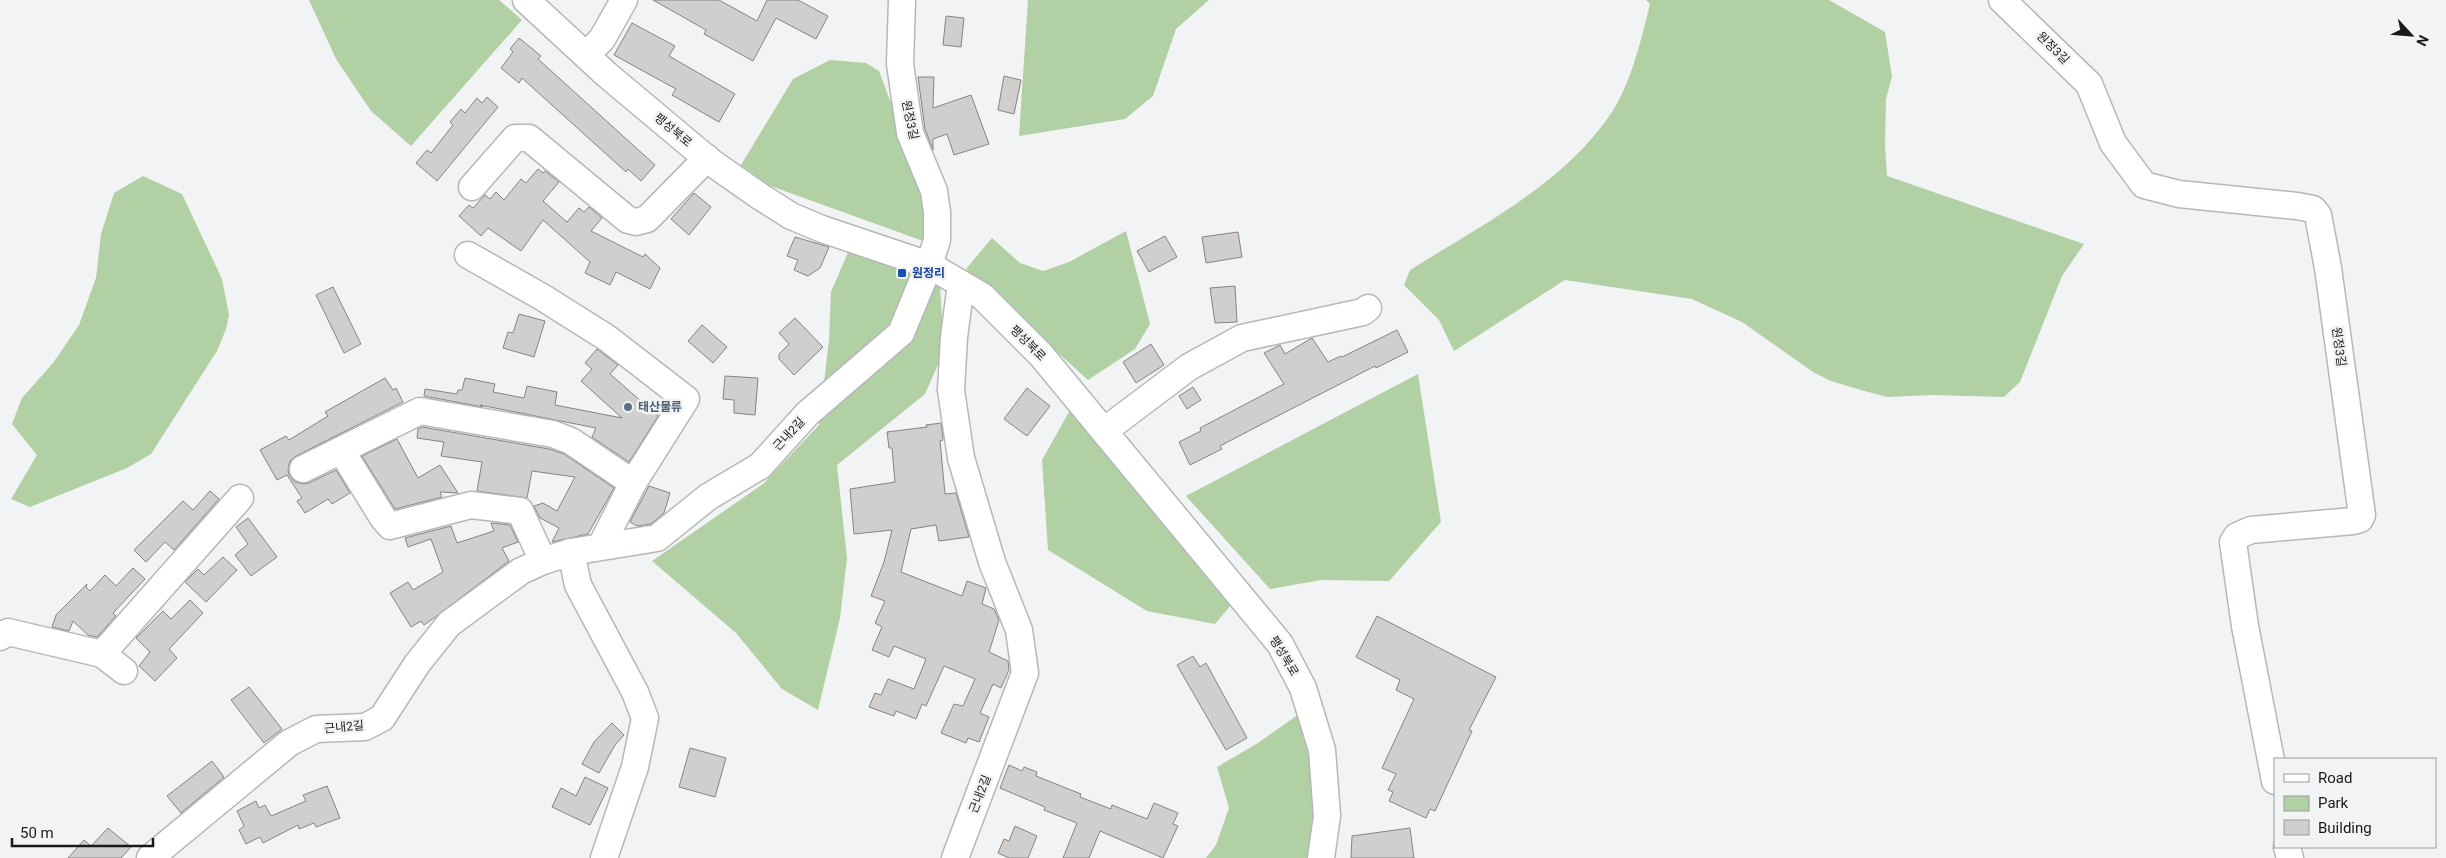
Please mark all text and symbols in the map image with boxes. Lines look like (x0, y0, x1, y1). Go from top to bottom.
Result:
north arrow (2386, 10, 2436, 60)
street label: 원정3길 (2034, 29, 2072, 67)
text: N (2413, 33, 2432, 49)
street label: 원정3길 (899, 99, 921, 141)
street label: 팽성북로 (652, 110, 694, 150)
place label: 원정리 (912, 266, 945, 280)
marker: 원정리 (896, 267, 908, 279)
street label: 팽성북로 (1007, 322, 1049, 364)
street label: 원정3길 (2329, 326, 2349, 368)
place label: 태산물류 (638, 400, 682, 414)
marker: 태산물류 (622, 401, 634, 413)
street label: 근내2길 (770, 415, 808, 453)
street label: 팽성북로 (1267, 633, 1301, 679)
street label: 근내2길 (324, 718, 364, 736)
legend (2274, 758, 2436, 848)
text: Road (2318, 769, 2352, 787)
street label: 근내2길 (966, 773, 994, 815)
text: Park (2318, 794, 2349, 812)
scale bar (12, 816, 154, 848)
text: Building (2318, 819, 2372, 837)
text: 50 m (20, 824, 54, 842)

